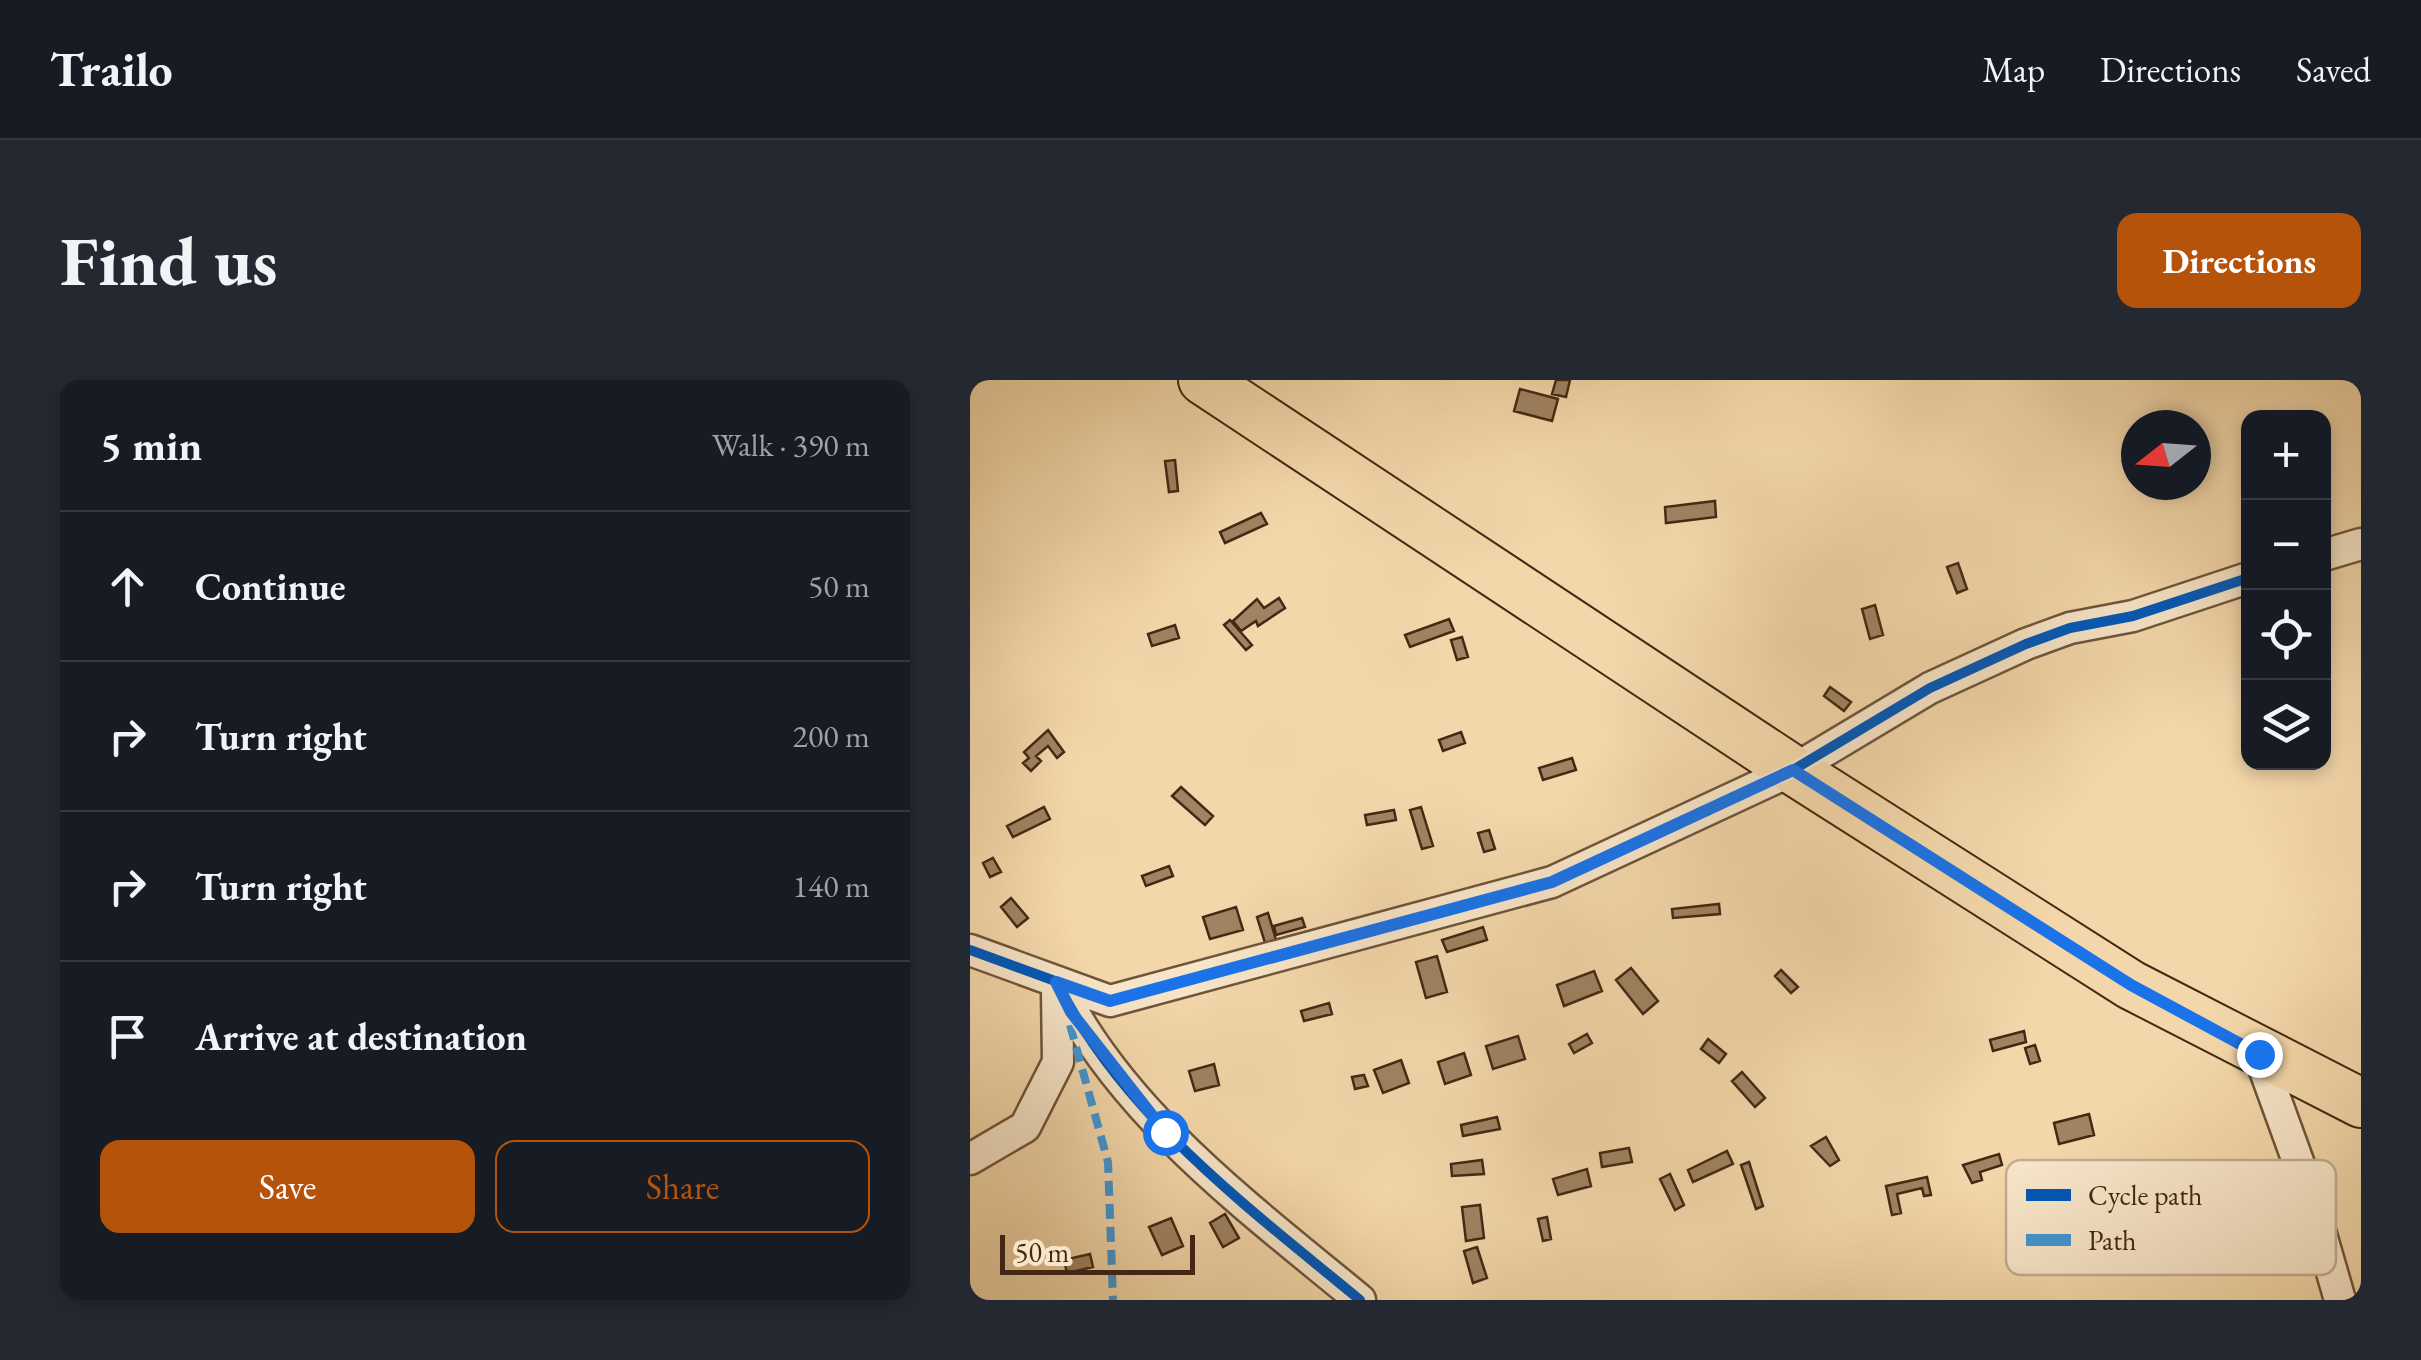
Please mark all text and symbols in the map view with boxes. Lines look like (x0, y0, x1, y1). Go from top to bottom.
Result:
text: Trailo (50, 38, 173, 100)
text: Map (1982, 47, 2045, 92)
text: Directions (2100, 47, 2241, 92)
text: Saved (2296, 47, 2371, 92)
button: Directions (2117, 213, 2361, 308)
text: Find us (60, 215, 278, 306)
north arrow (2121, 410, 2211, 500)
map controls (2241, 410, 2331, 770)
button: + (2241, 410, 2331, 500)
text: 5 min (100, 418, 202, 473)
text: Walk · 390 m (712, 424, 870, 466)
button: − (2241, 500, 2331, 590)
icon: ahead (100, 559, 155, 614)
text: Continue (195, 562, 346, 611)
text: 50 m (808, 565, 870, 607)
button: locate (2241, 590, 2331, 680)
button: layers (2241, 680, 2331, 770)
icon: right (100, 709, 155, 764)
text: Turn right (195, 712, 367, 761)
text: 200 m (793, 715, 870, 757)
icon: right (100, 859, 155, 914)
text: Turn right (195, 862, 367, 911)
text: 140 m (793, 865, 870, 907)
icon: arrive (100, 1009, 155, 1064)
text: Arrive at destination (195, 1012, 527, 1061)
route end (2237, 1032, 2283, 1078)
route start (1143, 1110, 1189, 1156)
button: Save (100, 1140, 475, 1233)
button: Share (495, 1140, 870, 1233)
legend (2006, 1160, 2336, 1275)
text: Cycle path (2088, 1177, 2202, 1213)
text: Path (2088, 1222, 2136, 1258)
scale bar (1000, 1230, 1195, 1274)
text: 50 m (1015, 1234, 1069, 1270)

